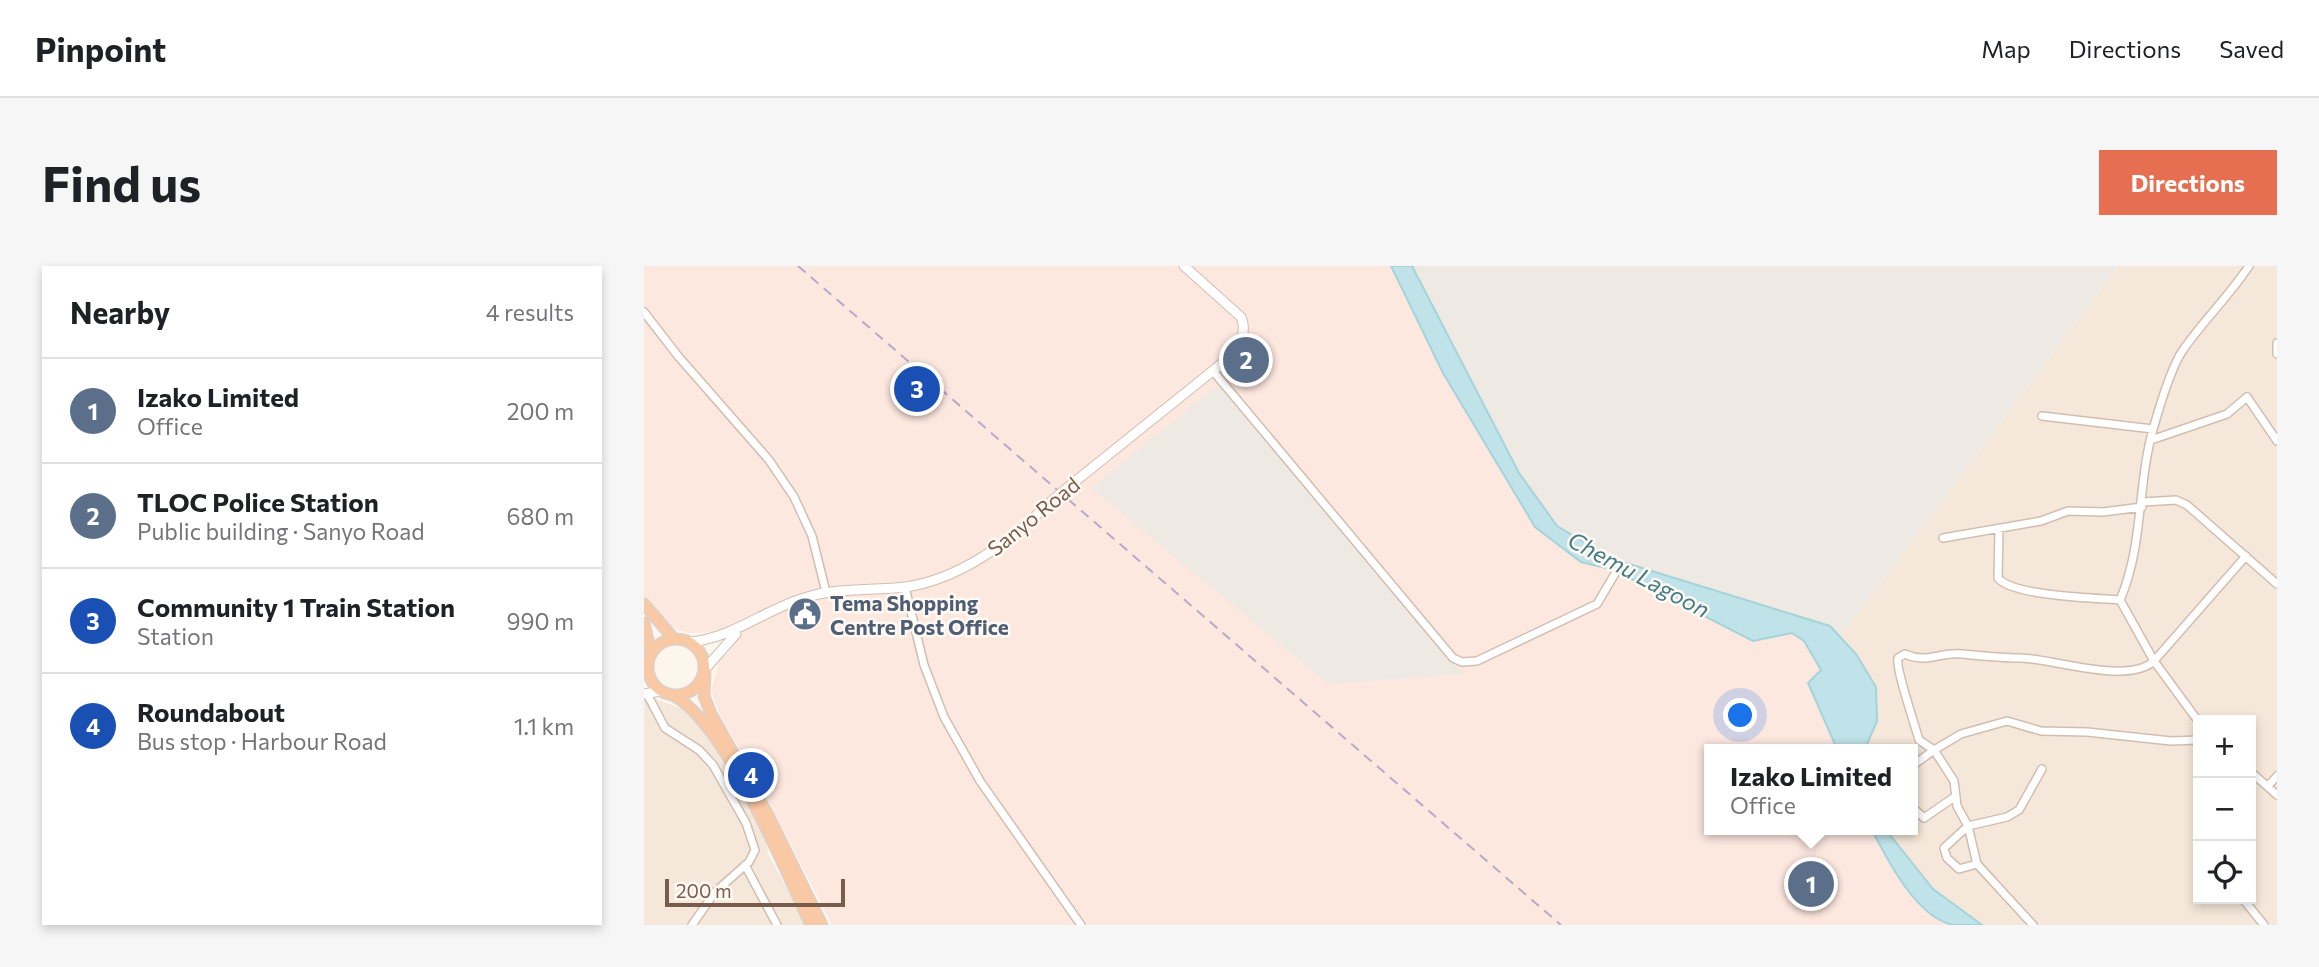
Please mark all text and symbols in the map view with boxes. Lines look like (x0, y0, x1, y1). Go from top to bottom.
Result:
text: Pinpoint (35, 28, 166, 69)
text: Map (1981, 34, 2031, 63)
text: Directions (2069, 34, 2181, 63)
text: Saved (2219, 34, 2284, 63)
button: Directions (2099, 150, 2277, 215)
text: Find us (42, 152, 201, 212)
text: Nearby (70, 293, 170, 330)
text: 4 results (486, 298, 574, 326)
pin: 2 (1223, 334, 1269, 386)
pin: 3 (894, 363, 940, 415)
text: Izako Limited (137, 381, 299, 412)
text: 1 (88, 397, 98, 425)
text: 200 m (507, 397, 574, 425)
text: Office (137, 412, 203, 440)
street label: Sanyo Road (982, 471, 1084, 561)
text: TLOC Police Station (137, 486, 379, 517)
text: 2 (86, 502, 100, 530)
text: 680 m (507, 502, 574, 530)
text: Public building · Sanyo Road (137, 517, 424, 545)
water label: Chemu Lagoon (1563, 525, 1715, 623)
place label: Tema Shopping Centre Post Office (830, 590, 1009, 639)
text: Community 1 Train Station (137, 591, 455, 622)
public building icon: Tema Shopping Centre Post Office (786, 595, 824, 633)
text: 3 (86, 607, 100, 635)
text: 990 m (507, 607, 574, 635)
text: Station (137, 622, 214, 650)
text: Roundabout (137, 696, 285, 727)
your location (1723, 698, 1757, 732)
text: 4 (86, 712, 100, 740)
text: 1.1 km (514, 712, 574, 740)
map controls (2193, 715, 2256, 904)
button: + (2193, 715, 2256, 778)
text: Bus stop · Harbour Road (137, 727, 387, 755)
popup (1704, 744, 1918, 835)
pin: 4 (728, 749, 774, 801)
text: Izako Limited (1730, 760, 1892, 791)
button: − (2193, 778, 2256, 841)
text: Office (1730, 791, 1796, 819)
button: locate (2193, 841, 2256, 904)
pin: 1 (1788, 858, 1834, 910)
scale bar (665, 876, 845, 908)
text: 200 m (676, 879, 732, 902)

